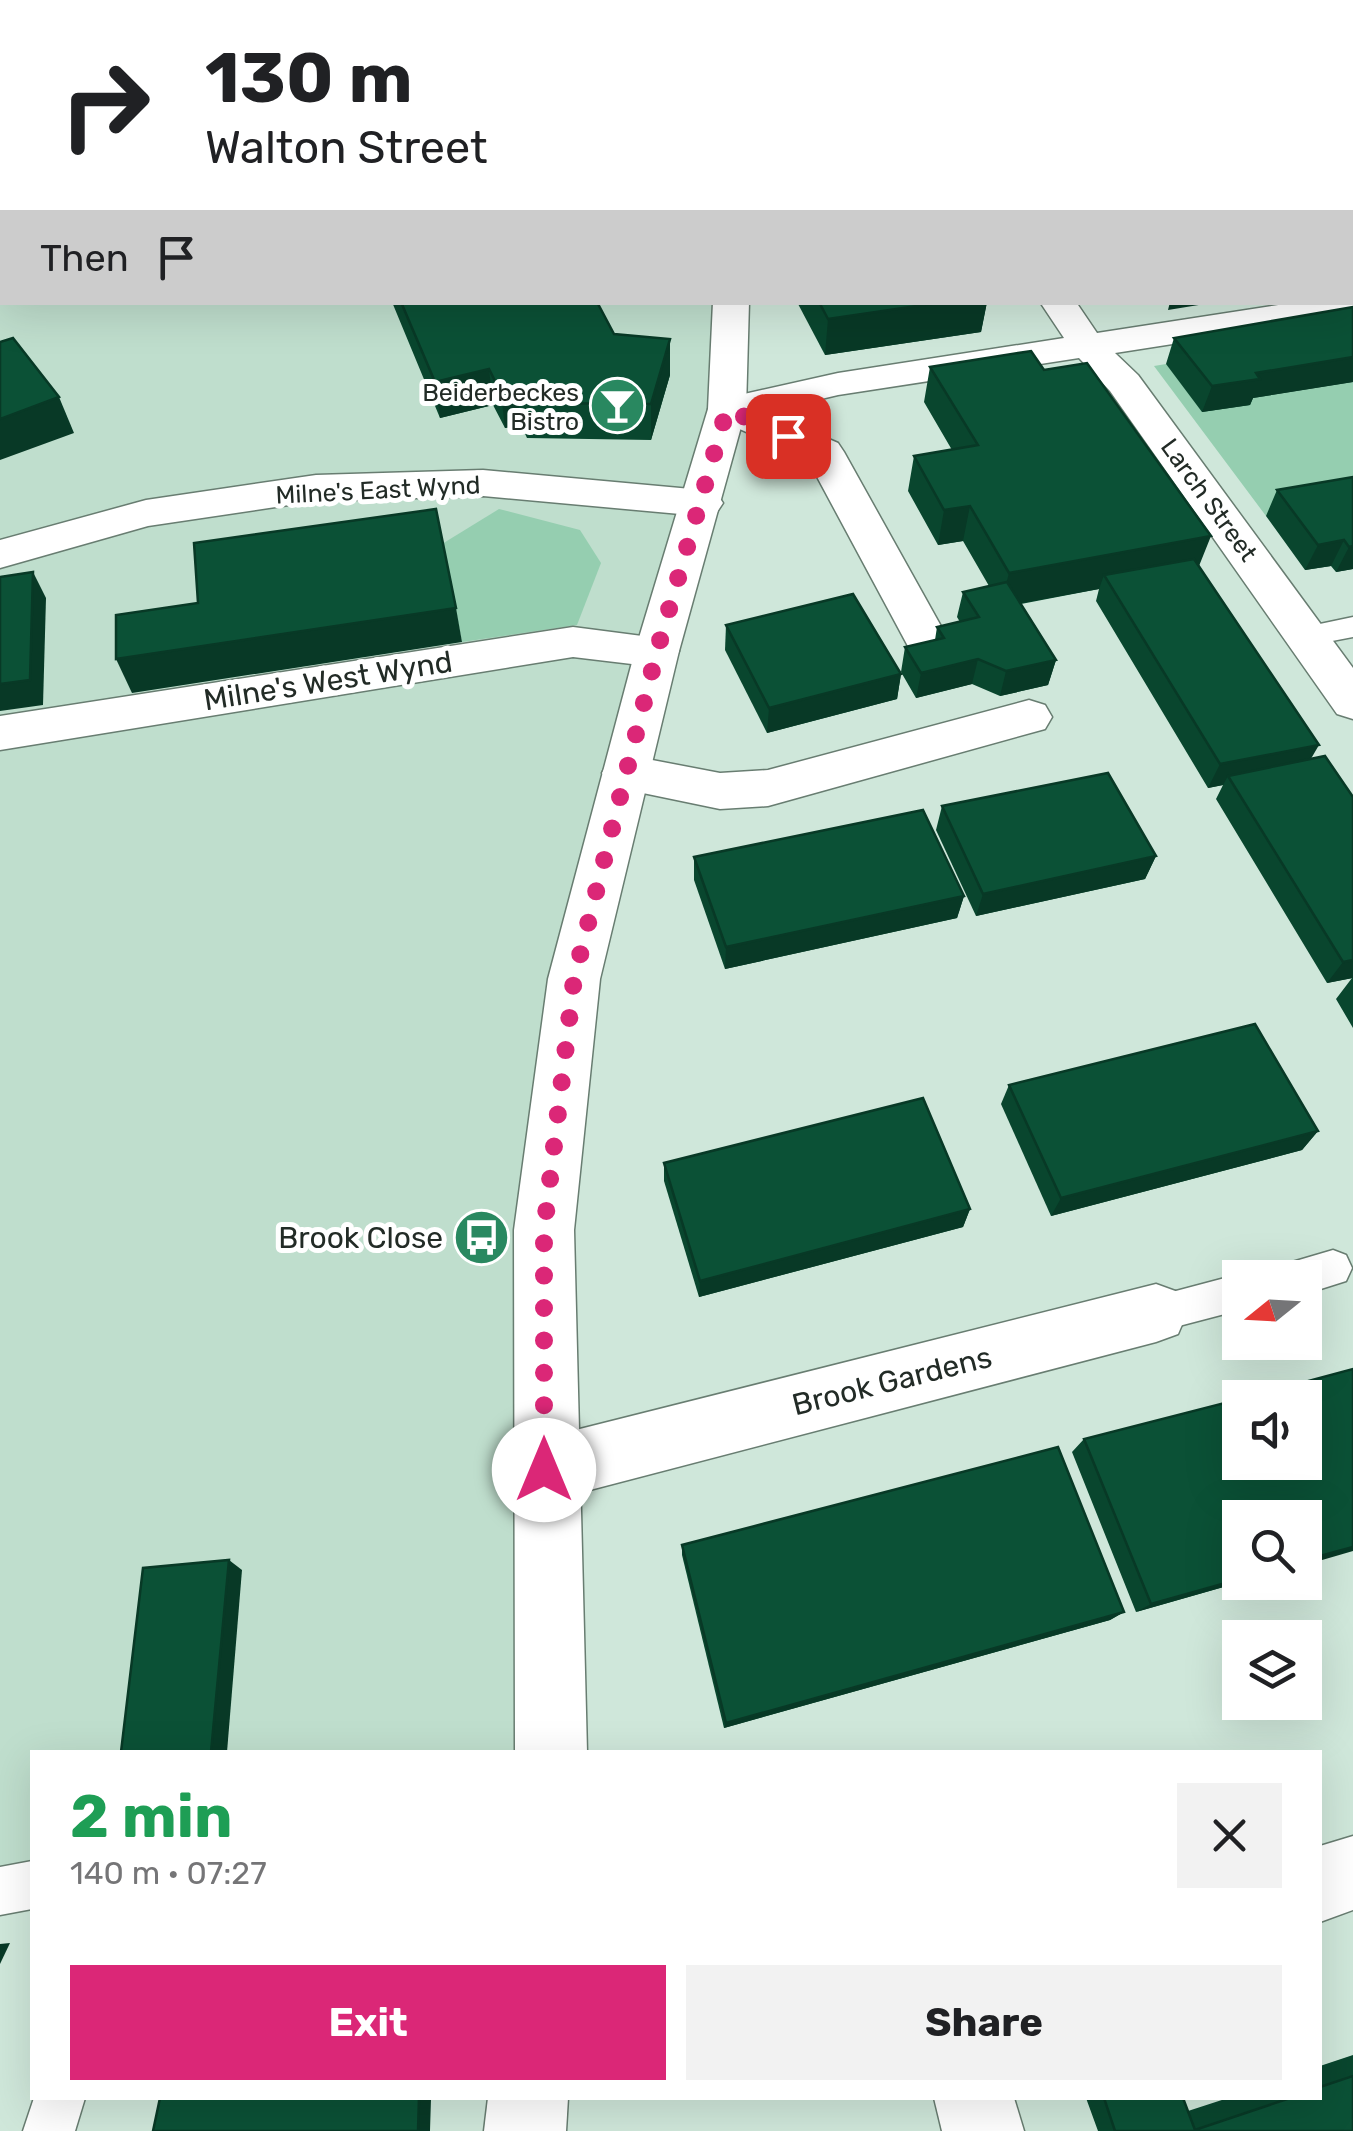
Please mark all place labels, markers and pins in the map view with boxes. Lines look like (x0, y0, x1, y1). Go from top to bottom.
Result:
bar icon: Beiderbeckes Bistro (588, 376, 648, 436)
place label: Beiderbeckes Bistro (422, 378, 579, 436)
pin (746, 394, 831, 479)
bus stop icon: Brook Close (452, 1208, 512, 1268)
place label: Brook Close (278, 1220, 443, 1256)

